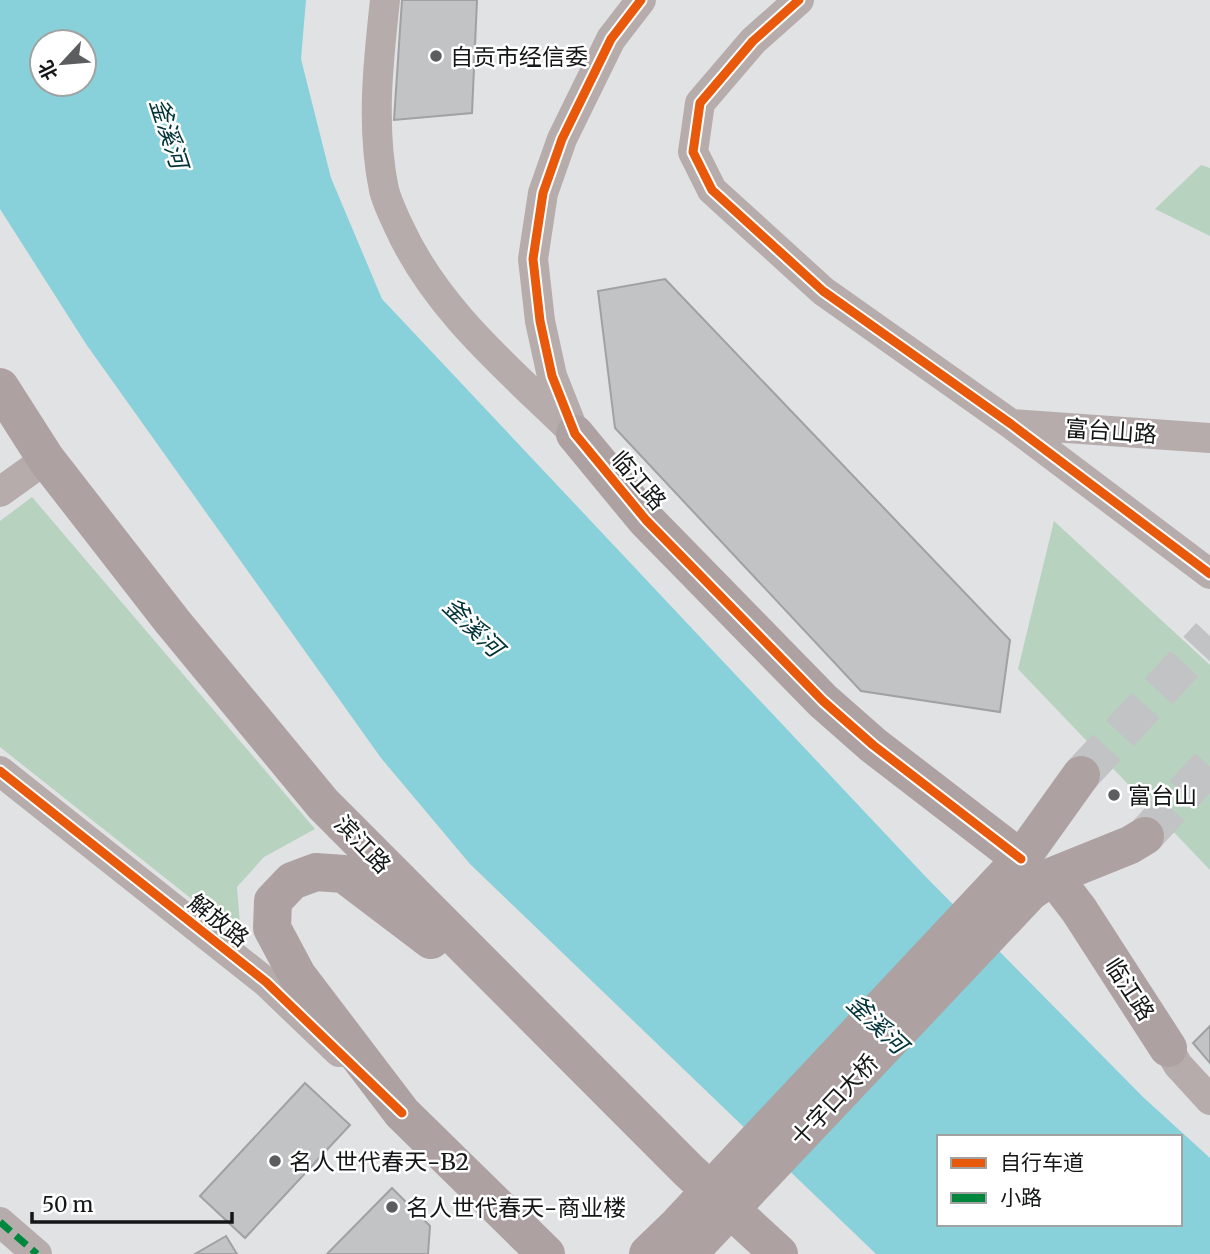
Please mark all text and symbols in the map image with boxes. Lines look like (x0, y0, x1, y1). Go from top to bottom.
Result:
north arrow (28, 28, 98, 98)
place label: 自贡市经信委 (450, 42, 588, 71)
marker: 自贡市经信委 (428, 48, 444, 64)
text: 北 (33, 57, 63, 84)
water label: 釜溪河 (143, 94, 196, 176)
street label: 富台山路 (1064, 413, 1158, 449)
street label: 临江路 (605, 444, 673, 516)
water label: 釜溪河 (436, 591, 513, 666)
place label: 富台山 (1128, 781, 1197, 810)
marker: 富台山 (1106, 787, 1122, 803)
street label: 滨江路 (329, 809, 397, 879)
street label: 解放路 (183, 887, 255, 953)
street label: 临江路 (1099, 952, 1161, 1026)
water label: 釜溪河 (840, 988, 917, 1063)
street label: 十字口大桥 (784, 1048, 884, 1152)
legend (937, 1135, 1182, 1226)
place label: 名人世代春天-B2 (289, 1147, 469, 1176)
text: 自行车道 (1000, 1149, 1084, 1176)
marker: 名人世代春天-B2 (267, 1153, 283, 1169)
scale bar (32, 1180, 231, 1224)
text: 小路 (1000, 1184, 1042, 1211)
text: 50 m (42, 1191, 93, 1218)
place label: 名人世代春天-商业楼 (406, 1193, 626, 1222)
marker: 名人世代春天-商业楼 (384, 1199, 400, 1215)

